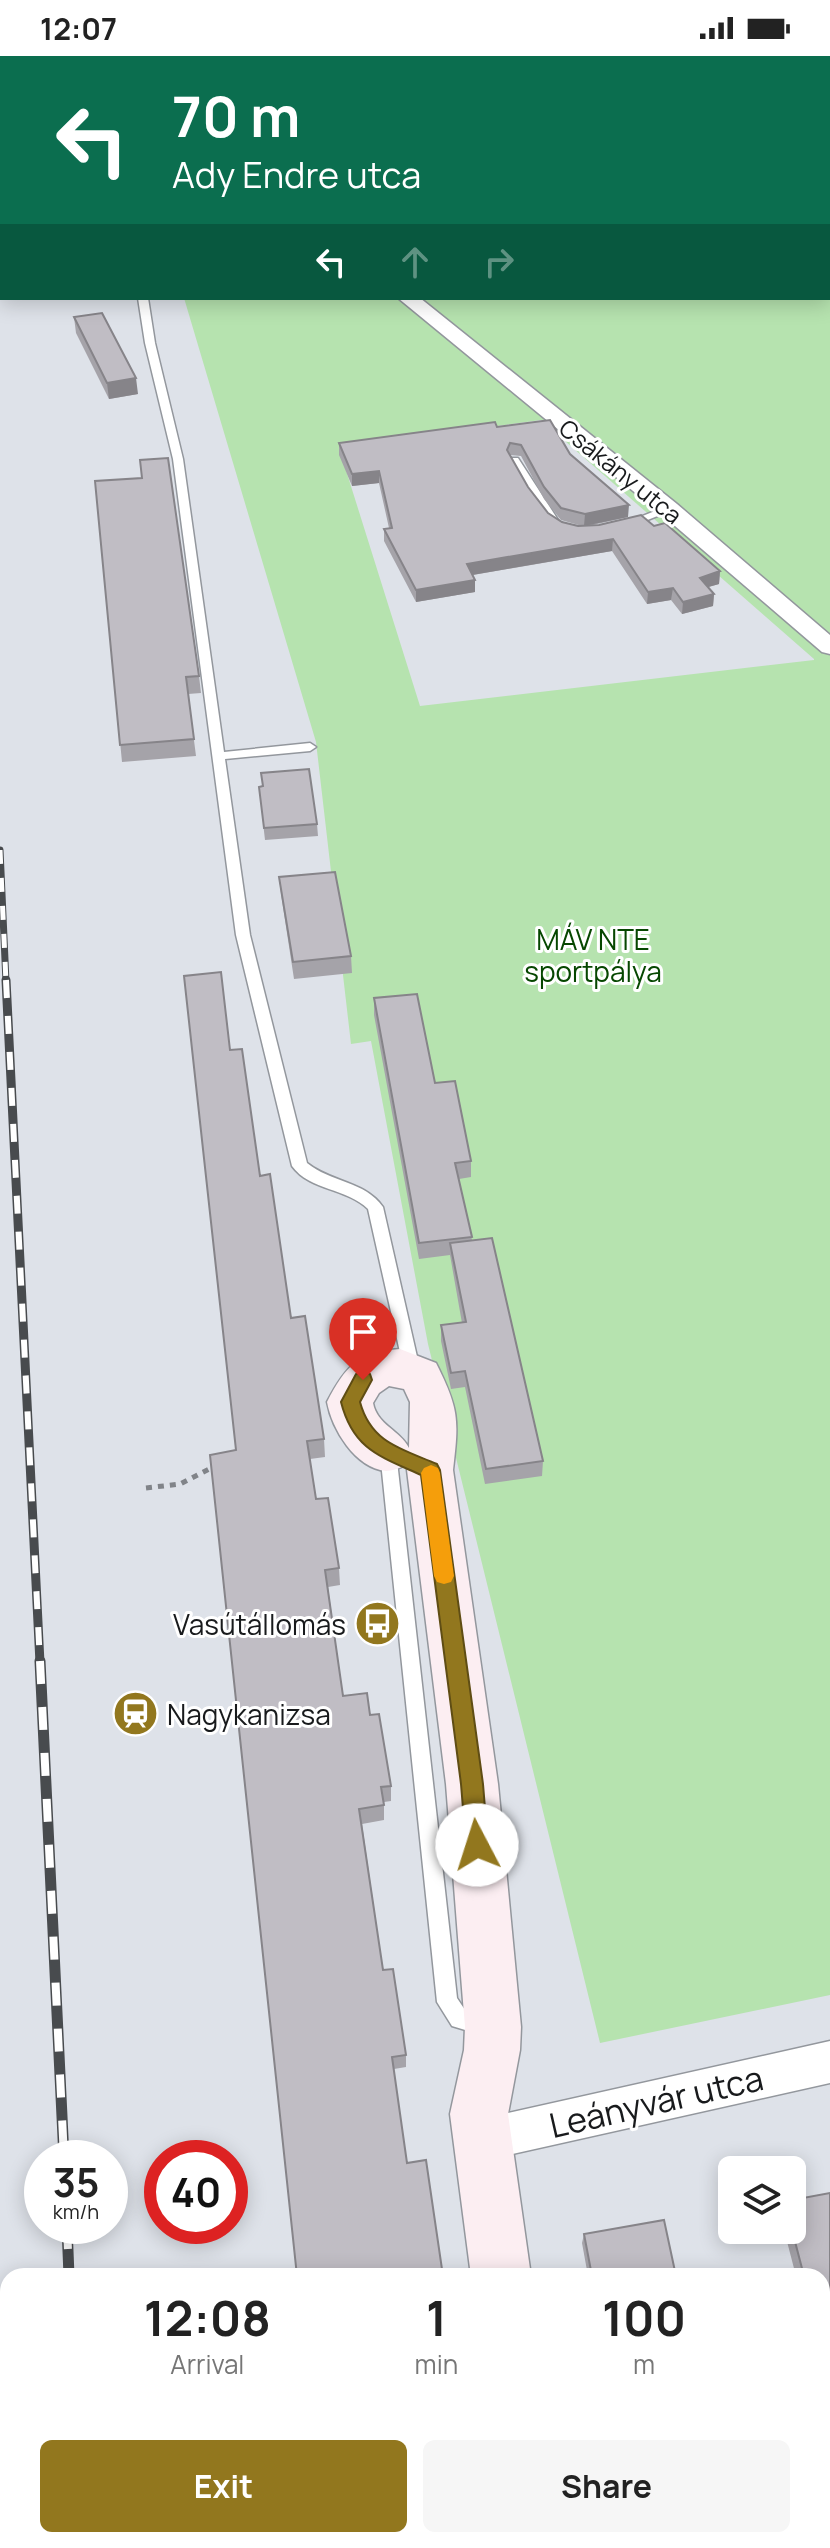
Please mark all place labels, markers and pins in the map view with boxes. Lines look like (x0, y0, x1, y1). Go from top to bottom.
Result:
pin (329, 1298, 397, 1380)
bus stop icon: Vasútállomás (353, 1600, 401, 1648)
place label: Vasútállomás (173, 1605, 346, 1643)
station icon: Nagykanizsa (112, 1690, 160, 1738)
place label: Nagykanizsa (167, 1695, 331, 1733)

